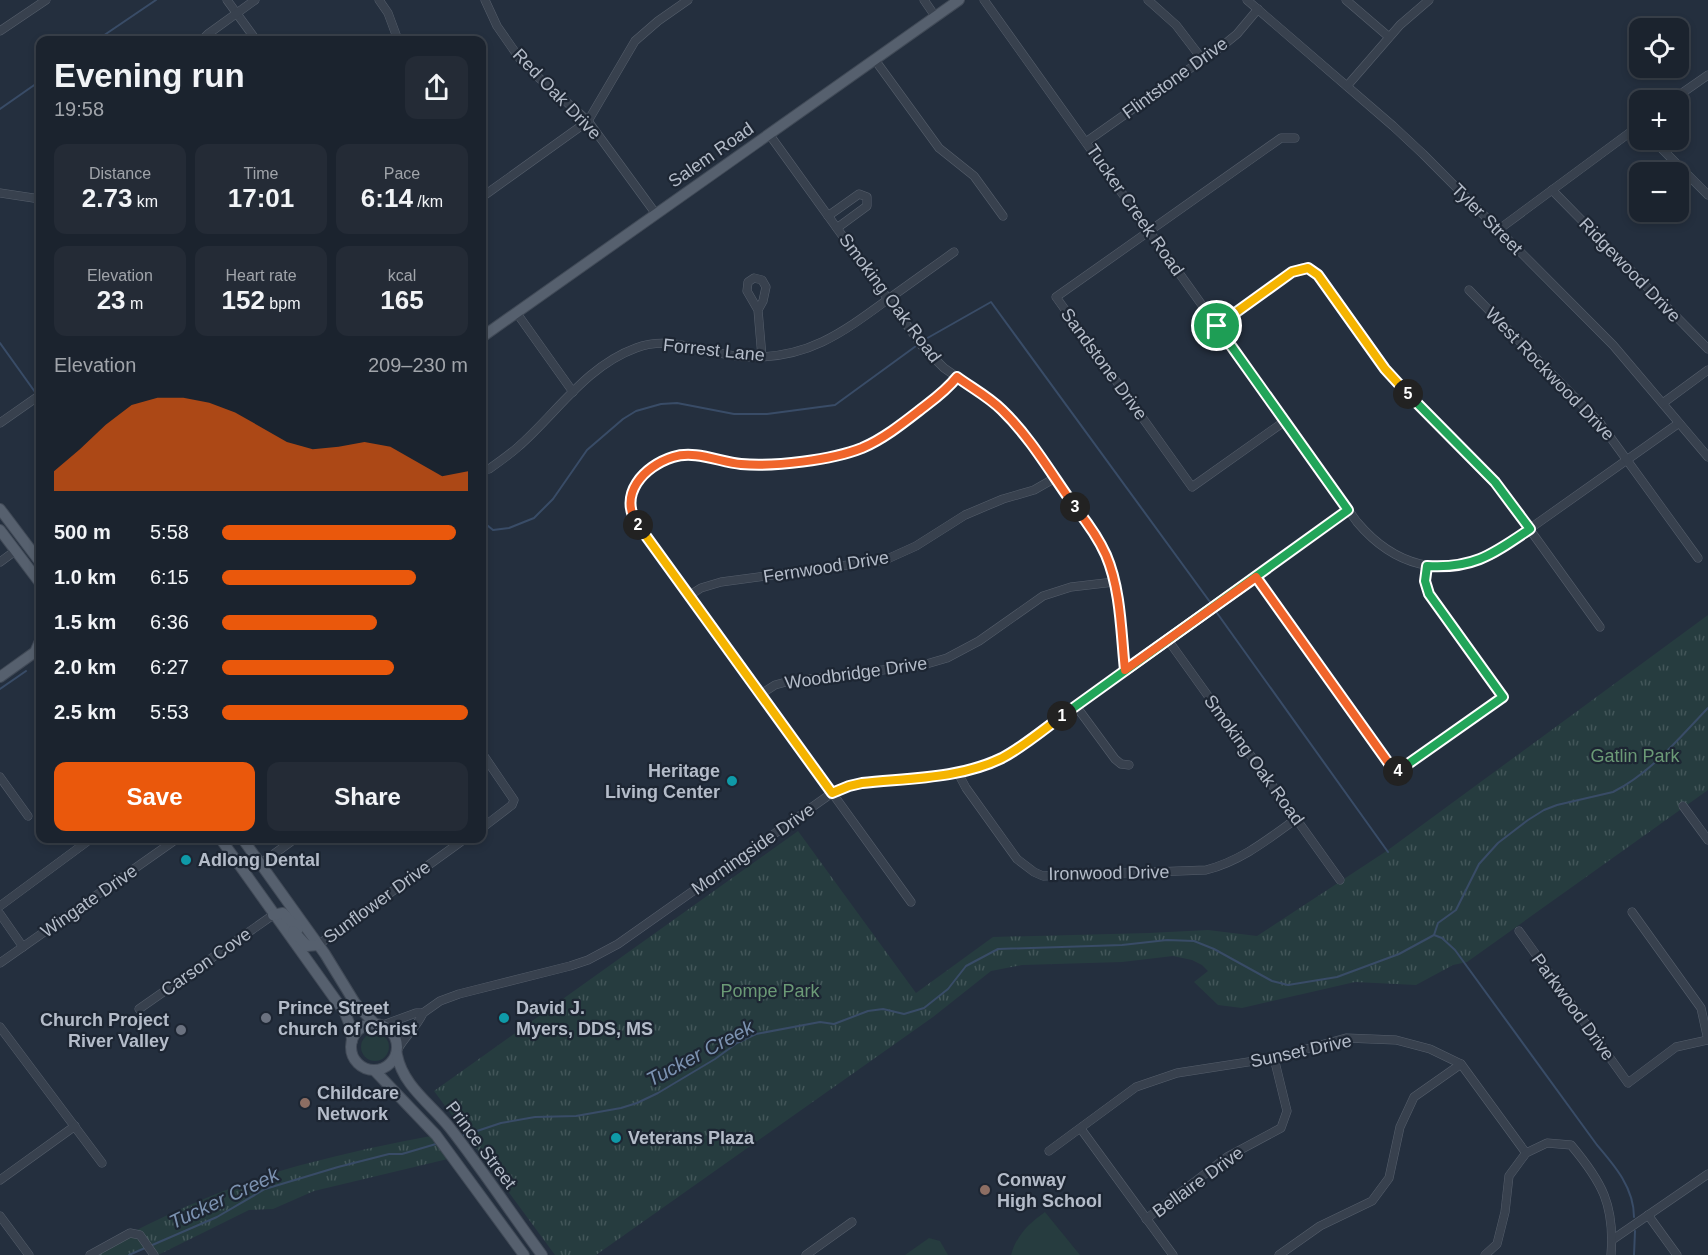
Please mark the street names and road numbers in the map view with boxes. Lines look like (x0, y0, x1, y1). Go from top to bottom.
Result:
street label: Flintstone Drive (1119, 33, 1231, 123)
street label: Red Oak Drive (509, 45, 605, 143)
street label: Salem Road (665, 118, 757, 192)
street label: Tucker Creek Road (1082, 141, 1188, 279)
street label: Tyler Street (1447, 179, 1527, 259)
street label: Ridgewood Drive (1575, 214, 1685, 326)
street label: Smoking Oak Road (835, 230, 945, 366)
street label: West Rockwood Drive (1481, 303, 1619, 445)
street label: Sandstone Drive (1057, 304, 1151, 424)
street label: Forrest Lane (662, 335, 766, 365)
street label: Fernwood Drive (762, 547, 890, 587)
street label: Woodbridge Drive (783, 653, 929, 693)
street label: Smoking Oak Road (1200, 691, 1308, 829)
street label: Morningside Drive (688, 799, 818, 899)
street label: Sunflower Drive (320, 857, 434, 947)
street label: Wingate Drive (37, 860, 141, 942)
street label: Ironwood Drive (1048, 862, 1170, 884)
street label: Carson Cove (157, 924, 255, 1000)
street label: Parkwood Drive (1528, 950, 1618, 1064)
street label: Sunset Drive (1249, 1031, 1353, 1071)
street label: Prince Street (442, 1097, 520, 1193)
street label: Bellaire Drive (1149, 1142, 1247, 1222)

